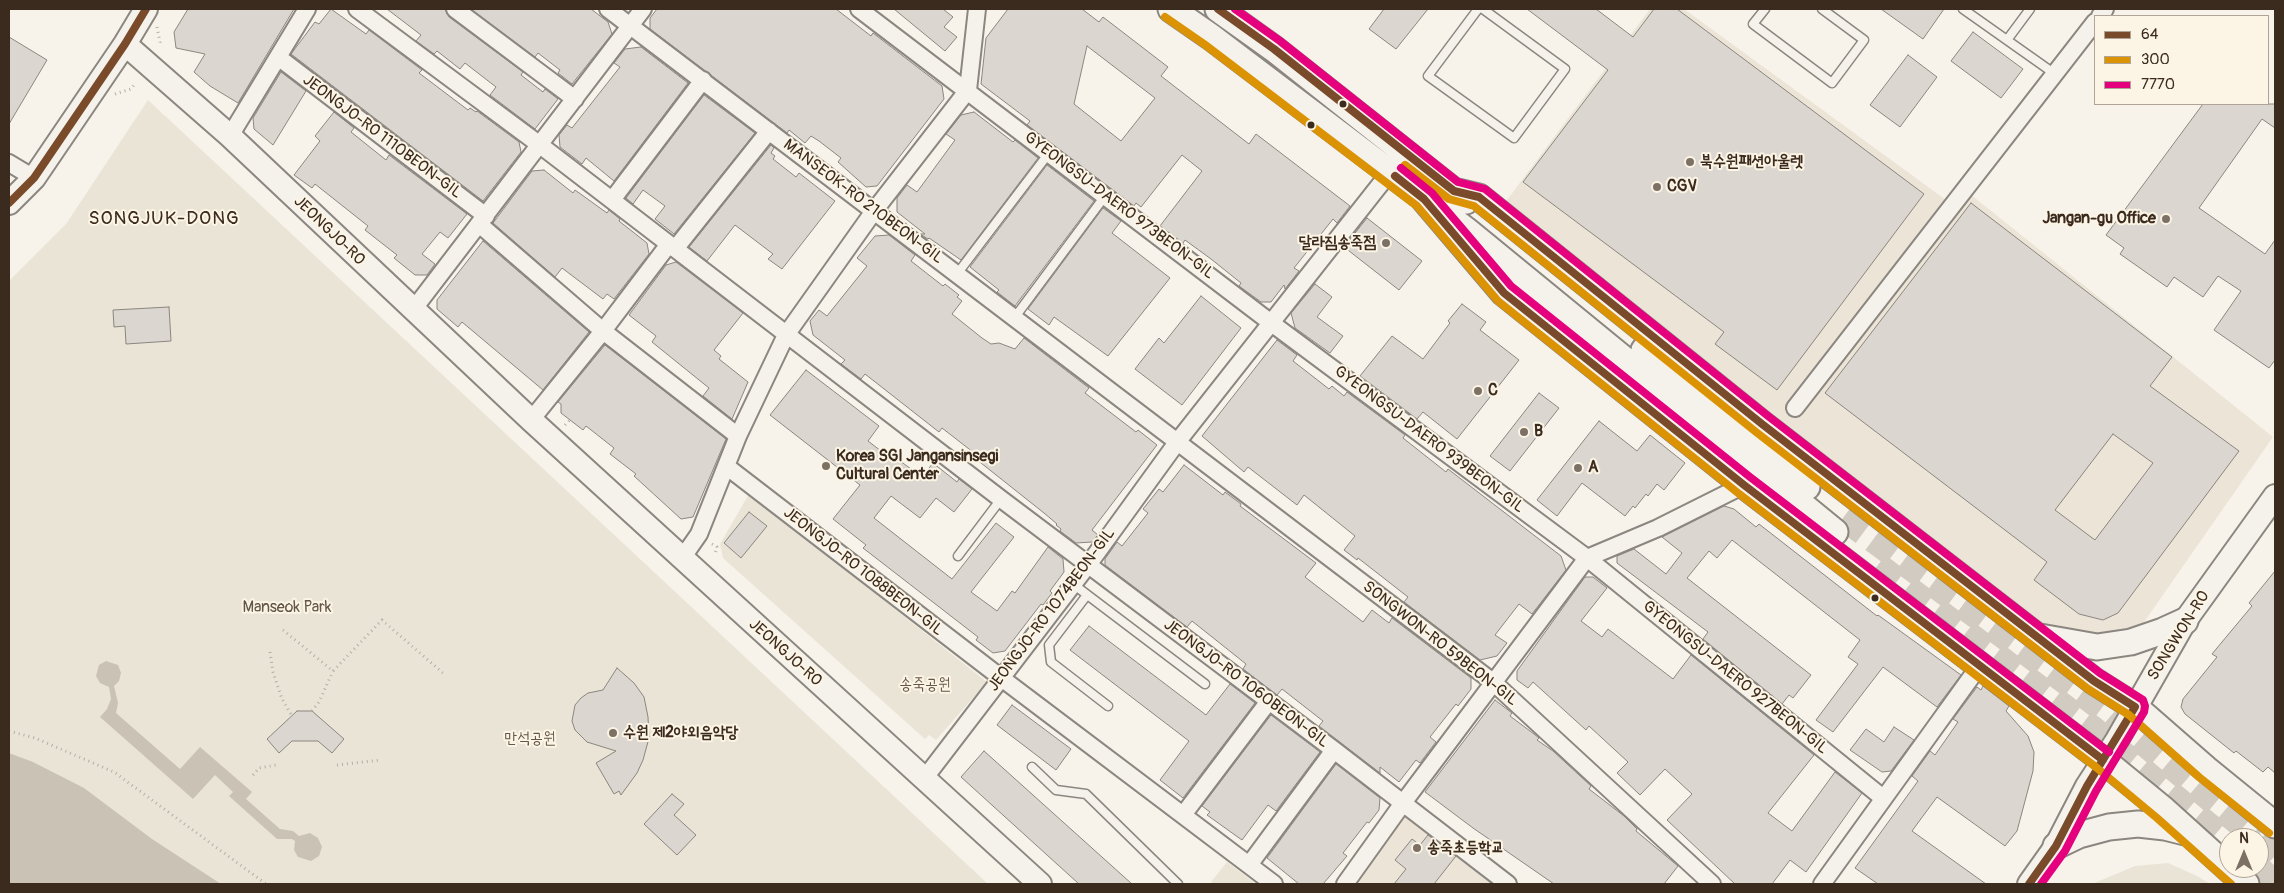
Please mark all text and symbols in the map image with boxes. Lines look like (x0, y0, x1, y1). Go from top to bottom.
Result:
legend (2094, 15, 2269, 105)
text: 64 (2141, 25, 2158, 44)
text: 300 (2141, 50, 2170, 69)
street label: JEONGJO-RO 1110BEON-GIL (299, 71, 465, 203)
text: 7770 (2141, 75, 2175, 94)
unlabelled marker (1338, 99, 1348, 109)
unlabelled marker (1306, 120, 1316, 130)
street label: GYEONGSU-DAERO 973BEON-GIL (1020, 128, 1218, 284)
street label: MANSEOK-RO 210BEON-GIL (779, 136, 947, 268)
place label: 북수원패션아울렛 (1700, 152, 1803, 172)
marker: 북수원패션아울렛 (1684, 156, 1696, 168)
place label: CGV (1667, 177, 1697, 197)
marker: CGV (1651, 181, 1663, 193)
street label: JEONGJO-RO (289, 192, 369, 270)
district label: SONGJUK-DONG (87, 208, 241, 230)
place label: Jangan-gu Office (2042, 209, 2156, 229)
marker: Jangan-gu Office (2160, 213, 2172, 225)
place label: 달라짐송죽점 (1299, 233, 1376, 253)
marker: 달라짐송죽점 (1380, 237, 1392, 249)
street label: GYEONGSU-DAERO 939BEON-GIL (1330, 362, 1528, 518)
place label: C (1488, 381, 1498, 401)
marker: C (1472, 385, 1484, 397)
place label: B (1534, 422, 1543, 442)
marker: B (1518, 426, 1530, 438)
place label: Korea SGI Jangansinsegi Cultural Center (836, 447, 998, 485)
place label: A (1588, 458, 1598, 478)
marker: Korea SGI Jangansinsegi Cultural Center (820, 460, 832, 472)
marker: A (1572, 462, 1584, 474)
street label: JEONGJO-RO 1088BEON-GIL (779, 504, 947, 640)
street label: JEONGJO-RO 1074BEON-GIL (984, 525, 1120, 695)
street label: SONGWON-RO 59BEON-GIL (1359, 577, 1521, 711)
street label: SONGWON-RO (2144, 588, 2214, 684)
unlabelled marker (1870, 593, 1880, 603)
street label: GYEONGSU-DAERO 927BEON-GIL (1638, 597, 1832, 759)
park label: Manseok Park (242, 598, 332, 618)
street label: JEONGJO-RO (745, 615, 825, 691)
street label: JEONGJO-RO 1060BEON-GIL (1160, 616, 1332, 752)
park label: 송죽공원 (899, 675, 951, 695)
place label: 수원 제2야외음악당 (623, 723, 738, 743)
marker: 수원 제2야외음악당 (607, 727, 619, 739)
park label: 만석공원 (504, 729, 556, 749)
north arrow (2219, 828, 2269, 878)
text: N (2239, 830, 2249, 847)
place label: 송죽초등학교 (1427, 838, 1504, 858)
marker: 송죽초등학교 (1411, 842, 1423, 854)

